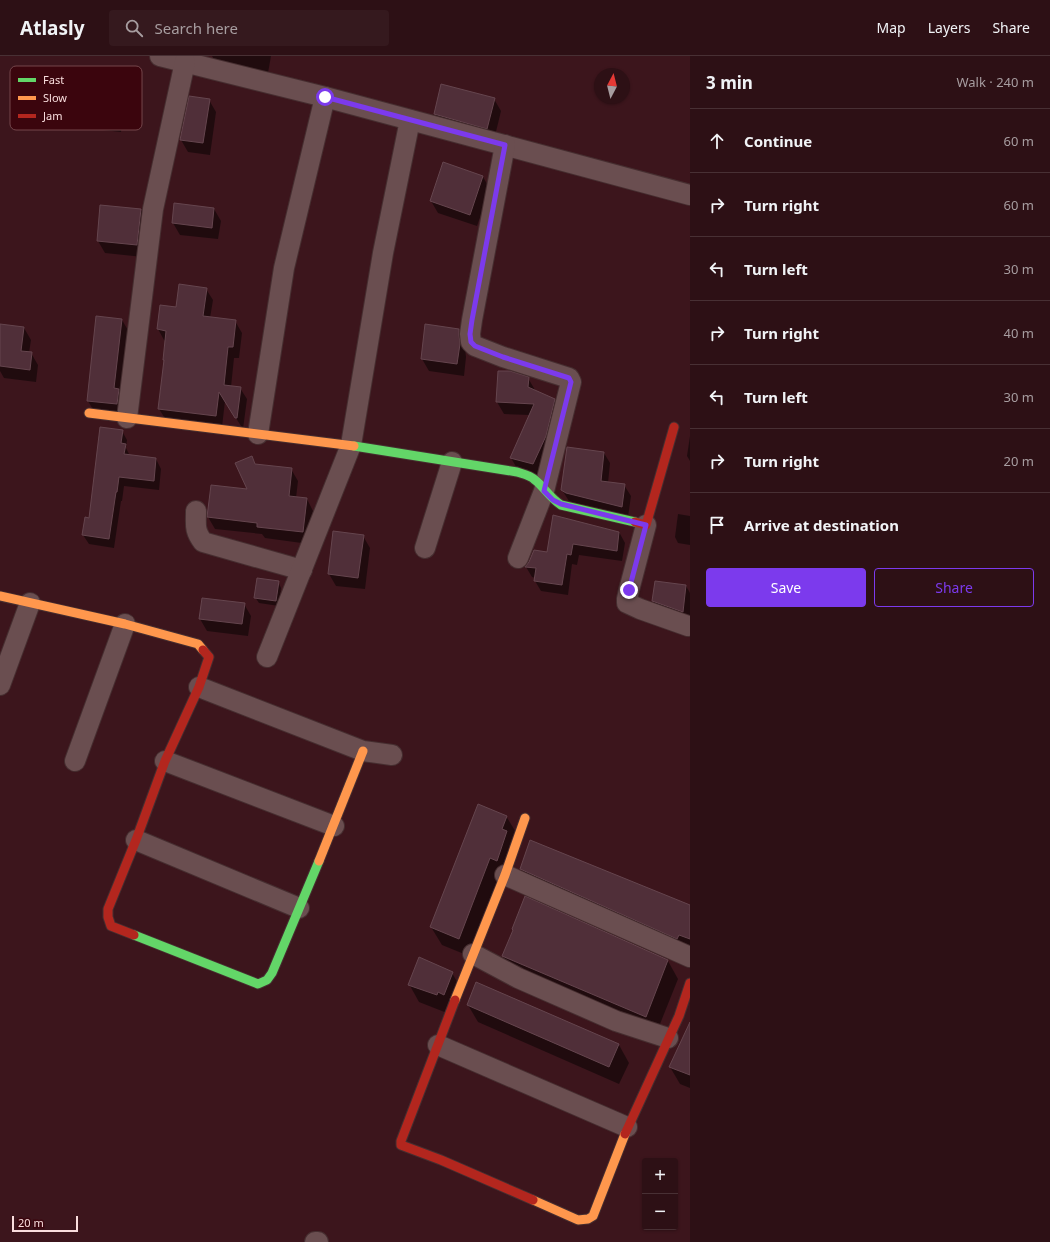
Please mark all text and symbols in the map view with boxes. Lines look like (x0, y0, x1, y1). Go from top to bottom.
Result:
search box (109, 10, 389, 46)
text: Atlasly (20, 15, 85, 41)
icon: search (123, 17, 145, 39)
text: Search here (155, 18, 238, 38)
text: Map (877, 18, 906, 37)
text: Layers (928, 18, 970, 37)
text: Share (992, 18, 1030, 37)
legend (10, 66, 142, 130)
north arrow (594, 68, 630, 104)
text: 3 min (706, 71, 753, 94)
text: Fast (43, 72, 64, 87)
text: Walk · 240 m (956, 73, 1034, 91)
route start (316, 88, 334, 106)
text: Slow (43, 90, 67, 105)
text: Jam (42, 108, 62, 123)
icon: ahead (706, 130, 728, 152)
text: Continue (744, 131, 812, 151)
text: 60 m (1004, 132, 1034, 150)
icon: right (706, 194, 728, 216)
text: Turn right (744, 195, 819, 215)
text: 60 m (1004, 196, 1034, 214)
icon: left (706, 258, 728, 280)
text: Turn left (744, 259, 808, 279)
text: 30 m (1004, 260, 1034, 278)
icon: right (706, 322, 728, 344)
text: Turn right (744, 323, 819, 343)
text: 40 m (1004, 324, 1034, 342)
icon: left (706, 386, 728, 408)
text: Turn left (744, 387, 808, 407)
text: 30 m (1004, 388, 1034, 406)
icon: right (706, 450, 728, 472)
text: Turn right (744, 451, 819, 471)
text: 20 m (1004, 452, 1034, 470)
icon: arrive (706, 514, 728, 536)
text: Arrive at destination (744, 515, 899, 535)
button: Save (706, 568, 866, 607)
button: Share (874, 568, 1034, 607)
route end (620, 581, 638, 599)
map controls (642, 1158, 678, 1230)
button: + (642, 1158, 678, 1194)
button: − (642, 1194, 678, 1230)
scale bar (12, 1214, 78, 1233)
text: 20 m (18, 1215, 44, 1230)

